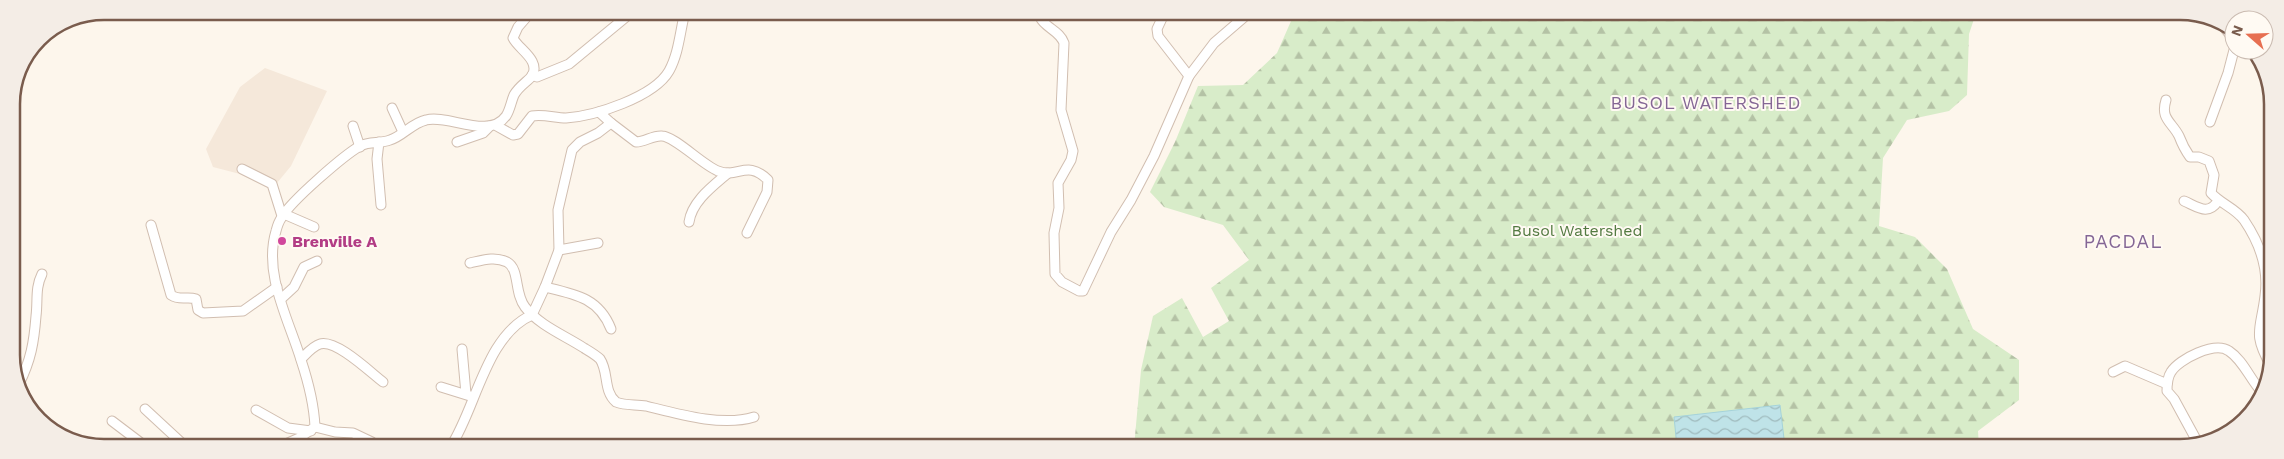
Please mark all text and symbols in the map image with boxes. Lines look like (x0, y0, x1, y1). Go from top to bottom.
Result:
north arrow (2224, 10, 2274, 60)
text: N (2227, 23, 2246, 38)
district label: BUSOL WATERSHED (1611, 92, 1801, 113)
park label: Busol Watershed (1512, 221, 1642, 240)
district label: PACDAL (2083, 230, 2163, 253)
place label: Brenville A (292, 232, 377, 251)
marker: Brenville A (276, 235, 288, 247)

